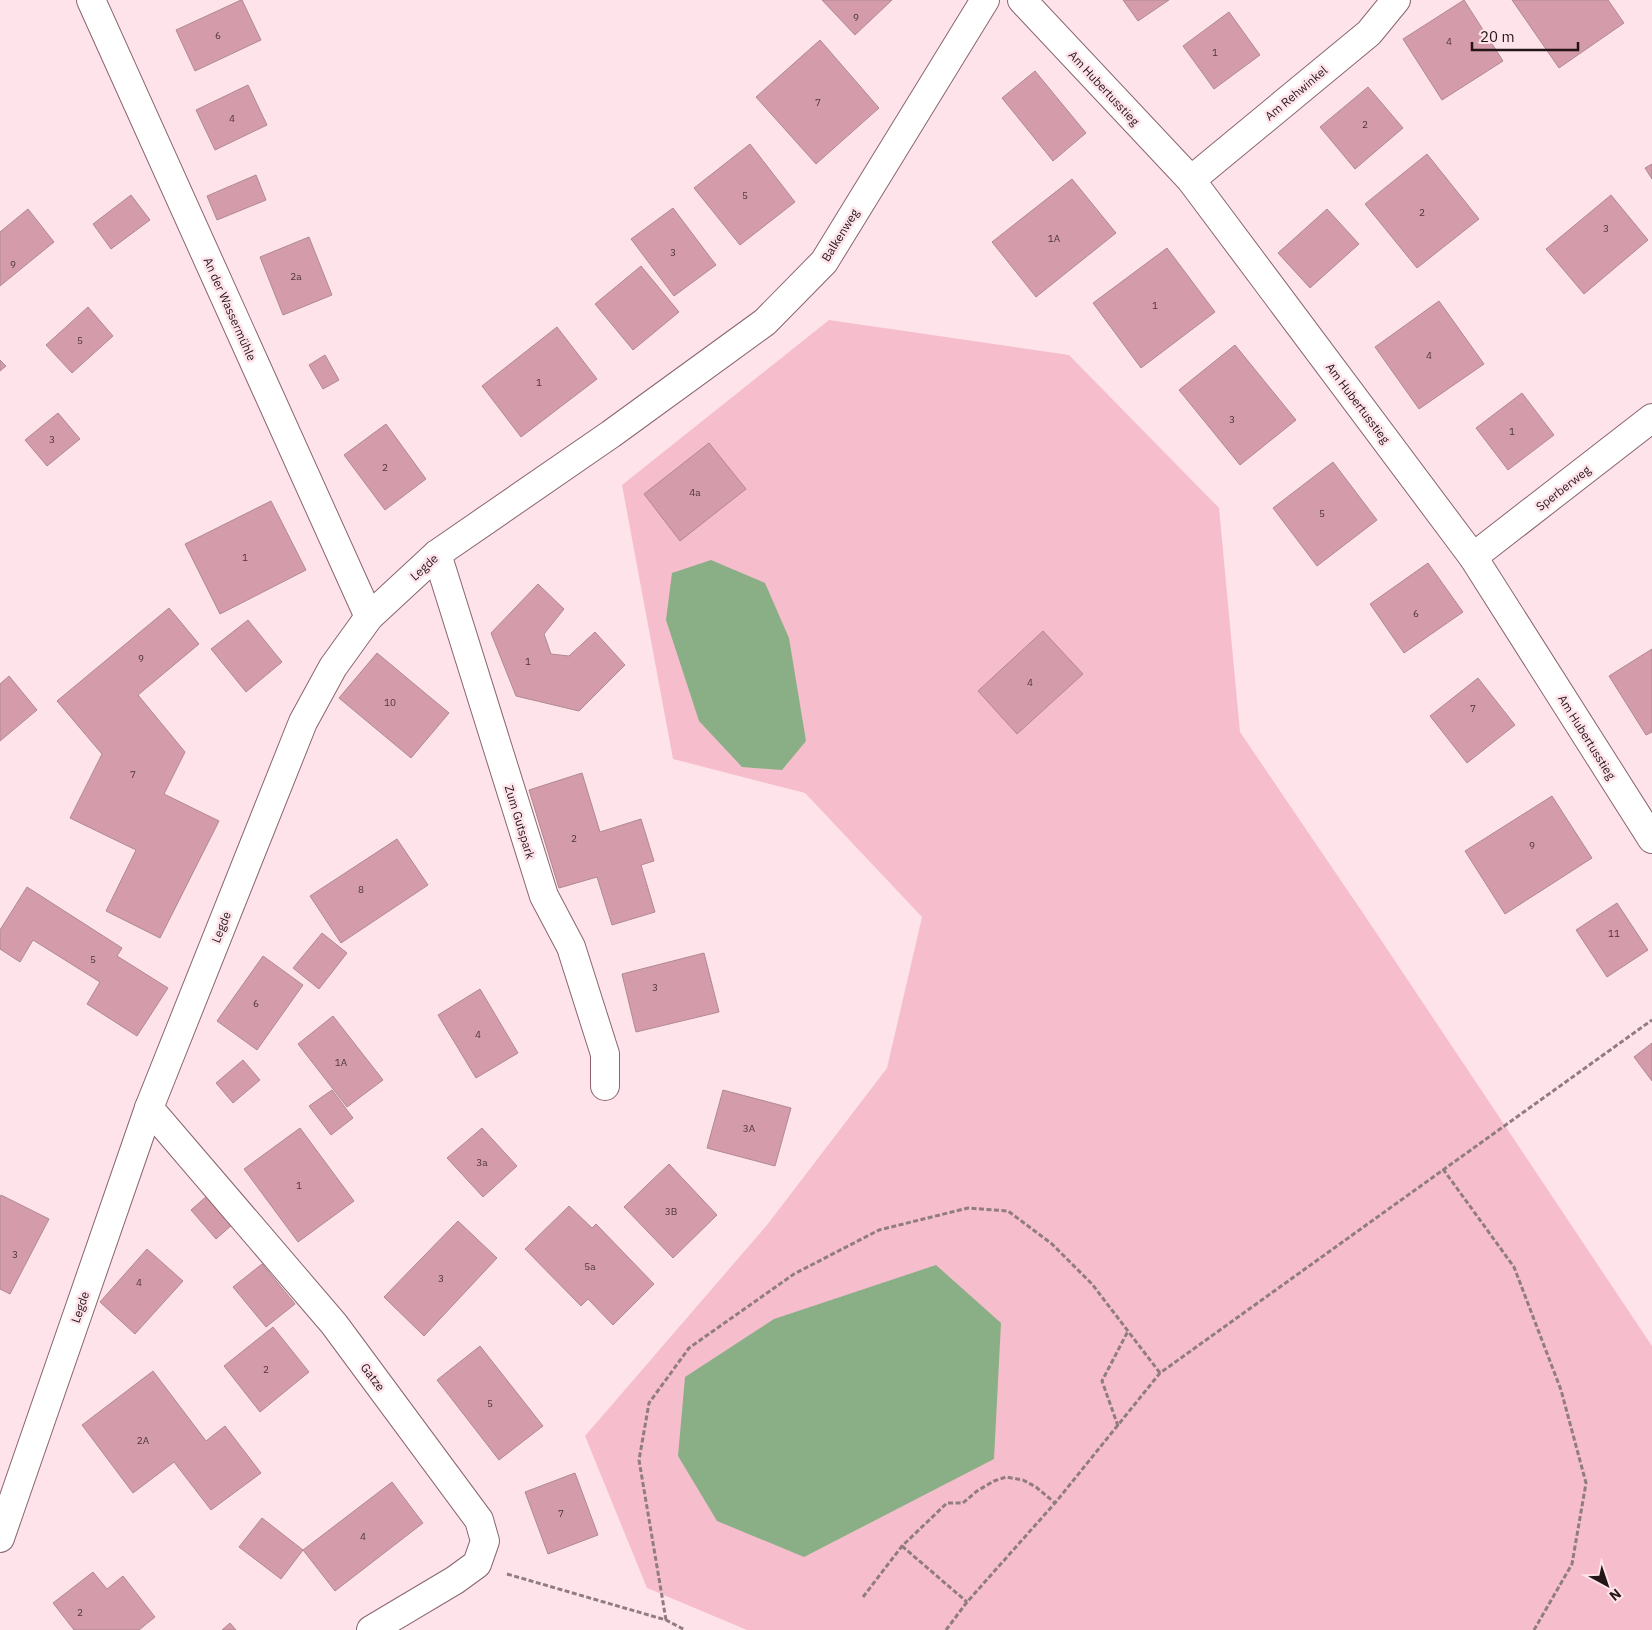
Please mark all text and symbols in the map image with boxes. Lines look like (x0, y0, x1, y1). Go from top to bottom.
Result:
house number: 9 (853, 11, 859, 24)
scale bar (1472, 20, 1578, 52)
text: 20 m (1480, 27, 1515, 46)
house number: 6 (215, 29, 221, 42)
house number: 4 (1446, 35, 1452, 48)
house number: 1 (1212, 46, 1218, 59)
street label: Am Hubertusstieg (1065, 47, 1143, 129)
street label: Am Rehwinkel (1262, 63, 1330, 123)
house number: 7 (815, 96, 821, 109)
house number: 4 (229, 112, 235, 125)
house number: 2 (1362, 118, 1368, 131)
house number: 5 (742, 189, 748, 202)
street label: Balkenweg (818, 205, 862, 264)
house number: 2 (1419, 206, 1425, 219)
house number: 3 (1603, 222, 1609, 235)
house number: 1A (1048, 232, 1061, 245)
house number: 3 (670, 246, 676, 259)
street label: An der Wassermühle (200, 255, 260, 363)
house number: 9 (10, 258, 16, 271)
house number: 2a (290, 270, 302, 283)
house number: 1 (1152, 299, 1158, 312)
house number: 5 (77, 334, 83, 347)
house number: 4 (1426, 349, 1432, 362)
street label: Am Hubertusstieg (1323, 360, 1394, 447)
house number: 1 (536, 376, 542, 389)
house number: 3 (1229, 413, 1235, 426)
house number: 1 (1509, 425, 1515, 438)
house number: 3 (49, 433, 55, 446)
house number: 2 (382, 461, 388, 474)
street label: Sperberweg (1533, 462, 1594, 514)
house number: 4a (689, 486, 701, 499)
house number: 5 (1319, 507, 1325, 520)
street label: Legde (407, 550, 441, 583)
house number: 1 (242, 551, 248, 564)
house number: 6 (1413, 607, 1419, 620)
house number: 9 (138, 652, 144, 665)
house number: 1 (525, 655, 531, 668)
house number: 4 (1027, 676, 1033, 689)
street label: Am Hubertusstieg (1555, 692, 1619, 783)
house number: 10 (384, 696, 396, 709)
house number: 7 (1470, 702, 1476, 715)
house number: 7 (130, 768, 136, 781)
street label: Zum Gutspark (502, 783, 539, 861)
house number: 2 (571, 832, 577, 845)
house number: 9 (1529, 839, 1535, 852)
house number: 8 (358, 883, 364, 896)
street label: Legde (208, 909, 234, 945)
house number: 11 (1608, 927, 1620, 940)
house number: 5 (90, 953, 96, 966)
house number: 3 (652, 981, 658, 994)
house number: 6 (253, 997, 259, 1010)
house number: 4 (475, 1028, 481, 1041)
house number: 1A (335, 1056, 348, 1069)
house number: 3A (743, 1122, 756, 1135)
house number: 3a (476, 1156, 488, 1169)
house number: 1 (296, 1179, 302, 1192)
house number: 3B (665, 1205, 677, 1218)
house number: 3 (12, 1248, 18, 1261)
house number: 5a (584, 1260, 596, 1273)
house number: 3 (438, 1272, 444, 1285)
house number: 4 (136, 1276, 142, 1289)
street label: Legde (68, 1289, 92, 1325)
street label: Gatze (358, 1360, 389, 1394)
house number: 2 (263, 1363, 269, 1376)
house number: 5 (487, 1397, 493, 1410)
house number: 2A (137, 1434, 150, 1447)
house number: 7 (558, 1507, 564, 1520)
house number: 4 (360, 1530, 366, 1543)
north arrow (1582, 1560, 1632, 1610)
text: N (1606, 1585, 1625, 1605)
house number: 2 (77, 1606, 83, 1619)

